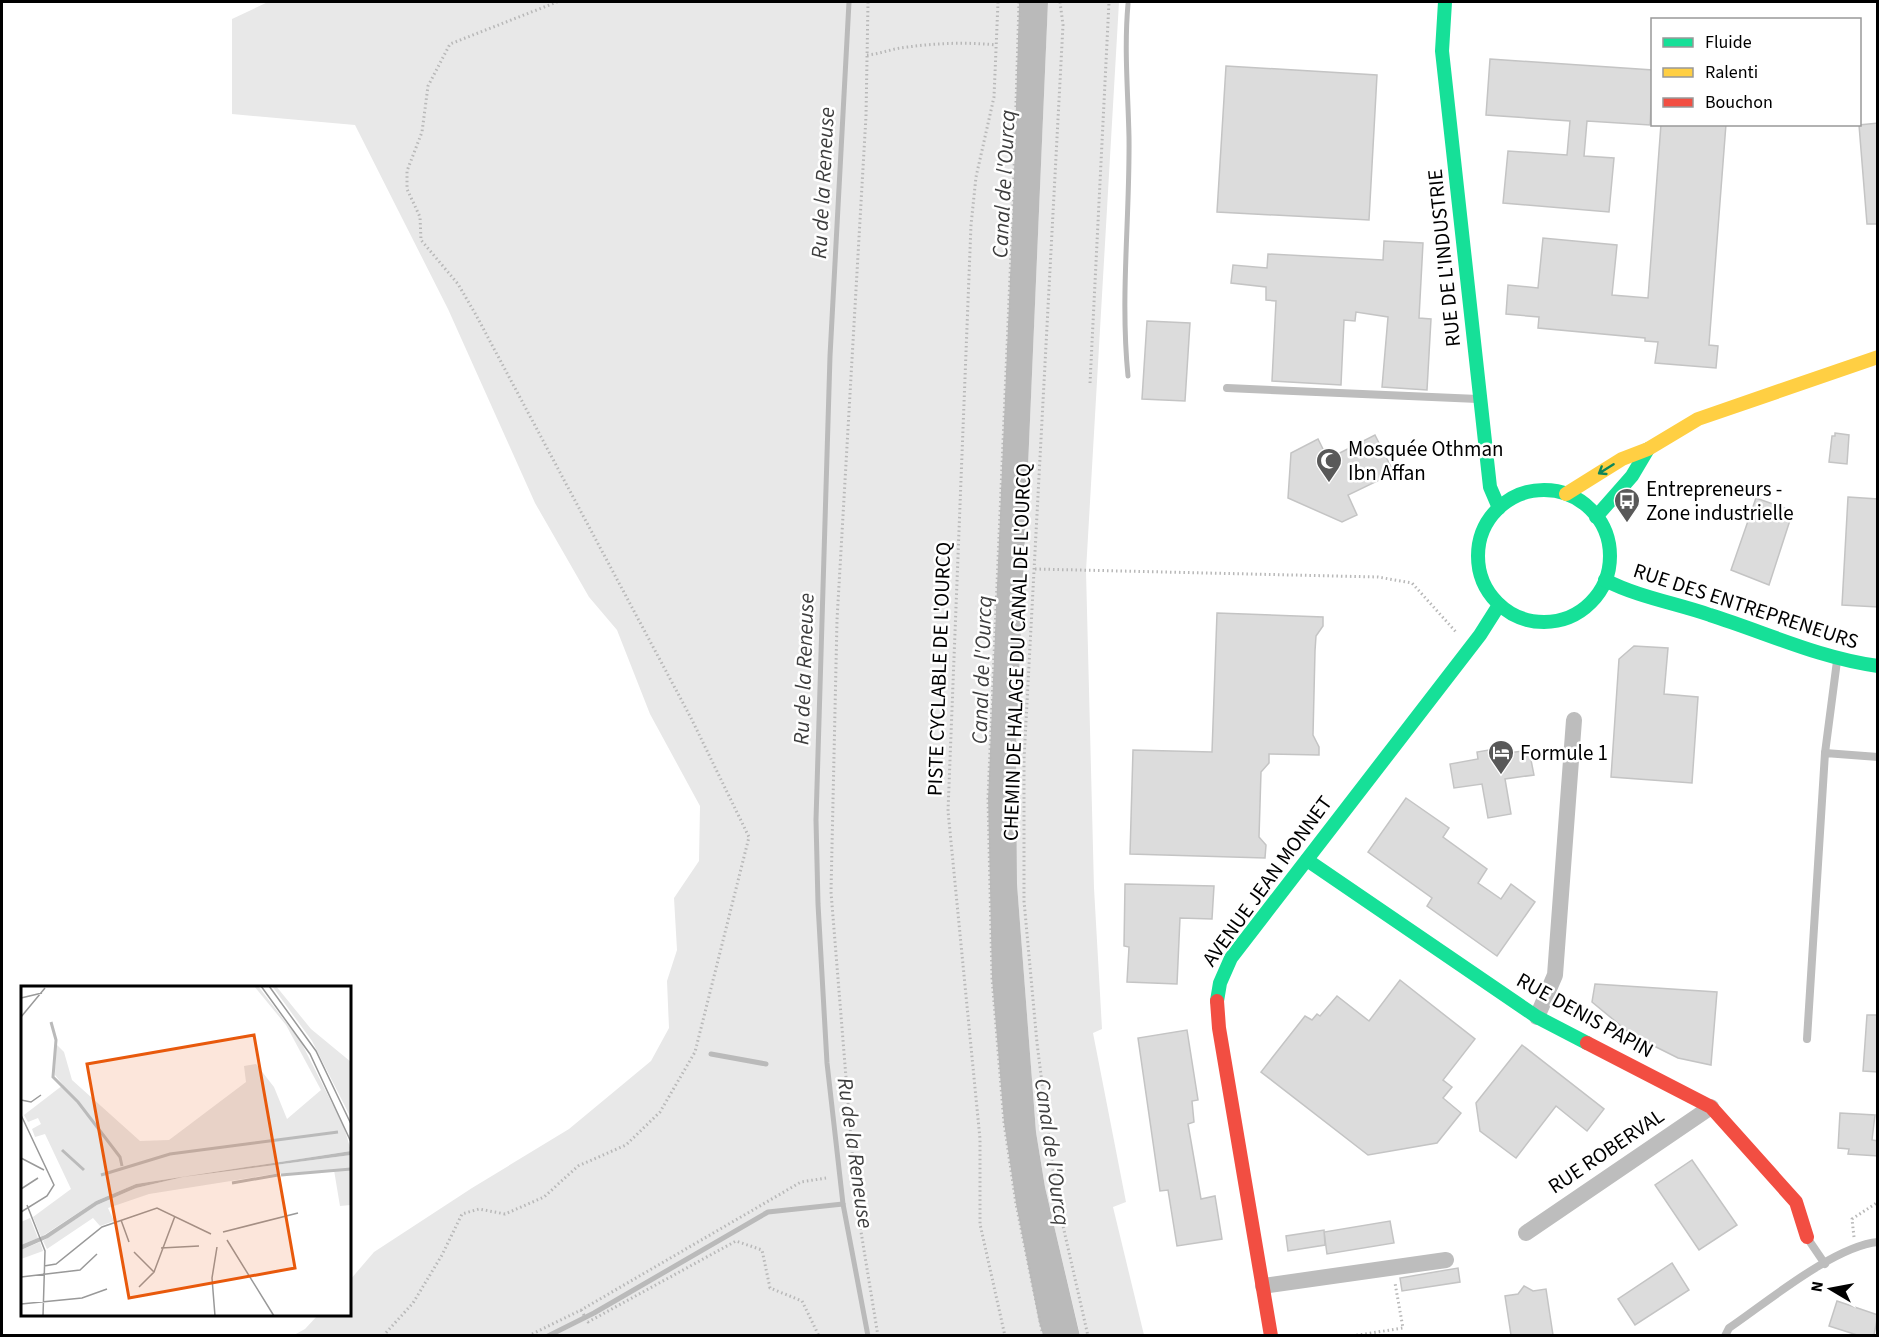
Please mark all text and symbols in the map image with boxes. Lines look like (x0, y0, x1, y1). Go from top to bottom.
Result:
legend (1651, 18, 1861, 126)
text: Fluide (1705, 30, 1752, 55)
text: Ralenti (1705, 60, 1758, 85)
text: Bouchon (1705, 90, 1773, 115)
water label: Ru de la Reneuse (803, 106, 843, 260)
water label: Canal de l'Ourcq (984, 109, 1024, 259)
street label: RUE DE L'INDUSTRIE (1420, 168, 1468, 348)
place label: Mosquée Othman Ibn Affan (1348, 434, 1503, 488)
mosque icon: Mosquée Othman Ibn Affan (1314, 446, 1344, 484)
street label: CHEMIN DE HALAGE DU CANAL DE L'OURCQ (995, 462, 1039, 842)
one-way arrow (1598, 463, 1615, 475)
place label: Entrepreneurs - Zone industrielle (1646, 474, 1794, 528)
bus stop icon: Entrepreneurs - Zone industrielle (1612, 486, 1642, 524)
street label: PISTE CYCLABLE DE L'OURCQ (920, 541, 958, 797)
street label: RUE DES ENTREPRENEURS (1630, 555, 1862, 657)
water label: Ru de la Reneuse (785, 592, 823, 746)
water label: Canal de l'Ourcq (963, 595, 1001, 745)
hotel icon: Formule 1 (1486, 738, 1516, 776)
place label: Formule 1 (1520, 738, 1608, 768)
street label: AVENUE JEAN MONNET (1195, 789, 1339, 973)
street label: RUE DENIS PAPIN (1511, 965, 1659, 1065)
inset map (21, 986, 351, 1316)
water label: Ru de la Reneuse (829, 1075, 881, 1231)
water label: Canal de l'Ourcq (1026, 1076, 1078, 1228)
street label: RUE ROBERVAL (1542, 1101, 1670, 1201)
north arrow (1801, 1259, 1861, 1319)
text: N (1805, 1279, 1829, 1294)

